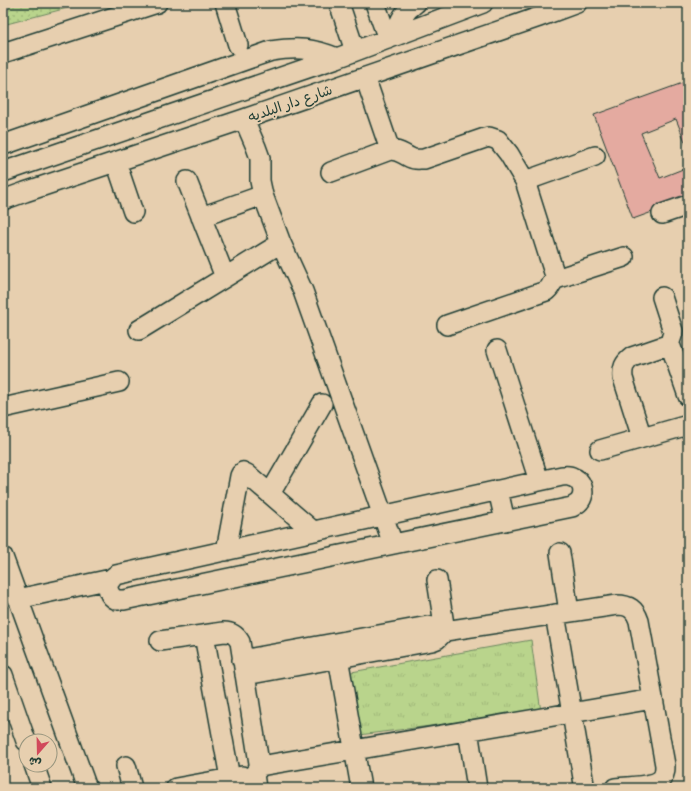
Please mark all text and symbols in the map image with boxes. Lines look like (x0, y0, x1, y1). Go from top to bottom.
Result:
street label: شارع دار البلديه (246, 81, 335, 127)
north arrow (18, 733, 58, 773)
text: ش (27, 754, 43, 770)

